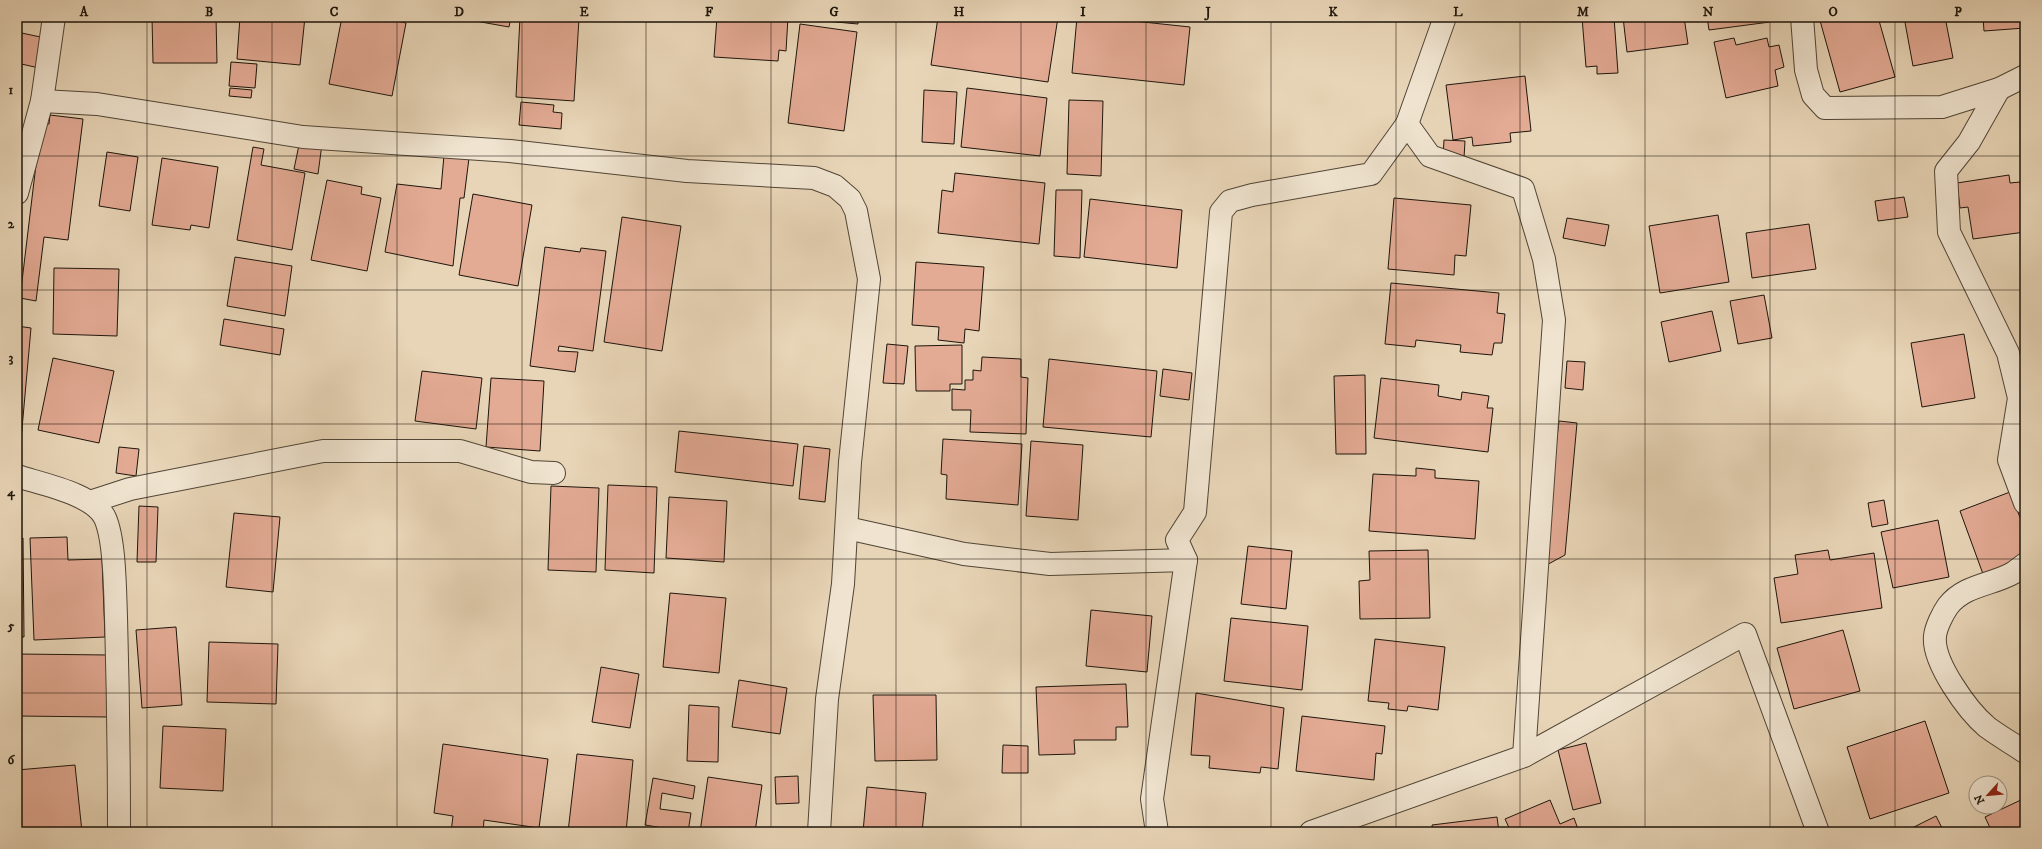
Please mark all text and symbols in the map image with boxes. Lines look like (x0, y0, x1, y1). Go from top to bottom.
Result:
text: A (79, 4, 89, 20)
text: B (205, 4, 213, 20)
text: C (330, 4, 339, 20)
text: D (454, 4, 464, 20)
text: E (579, 4, 589, 20)
text: F (705, 4, 714, 20)
text: G (829, 4, 839, 20)
text: H (954, 4, 965, 20)
text: I (1080, 4, 1086, 20)
text: J (1203, 4, 1211, 21)
text: K (1328, 4, 1338, 20)
text: L (1453, 4, 1463, 20)
text: M (1577, 4, 1589, 20)
text: N (1703, 4, 1714, 20)
text: O (1828, 4, 1838, 20)
text: P (1954, 4, 1962, 20)
text: 1 (9, 82, 14, 98)
text: 2 (8, 216, 15, 232)
text: 3 (9, 350, 14, 366)
text: 4 (6, 484, 15, 501)
text: 5 (7, 618, 15, 634)
text: 6 (8, 752, 16, 768)
north arrow (1968, 775, 2008, 815)
text: N (1972, 792, 1988, 806)

